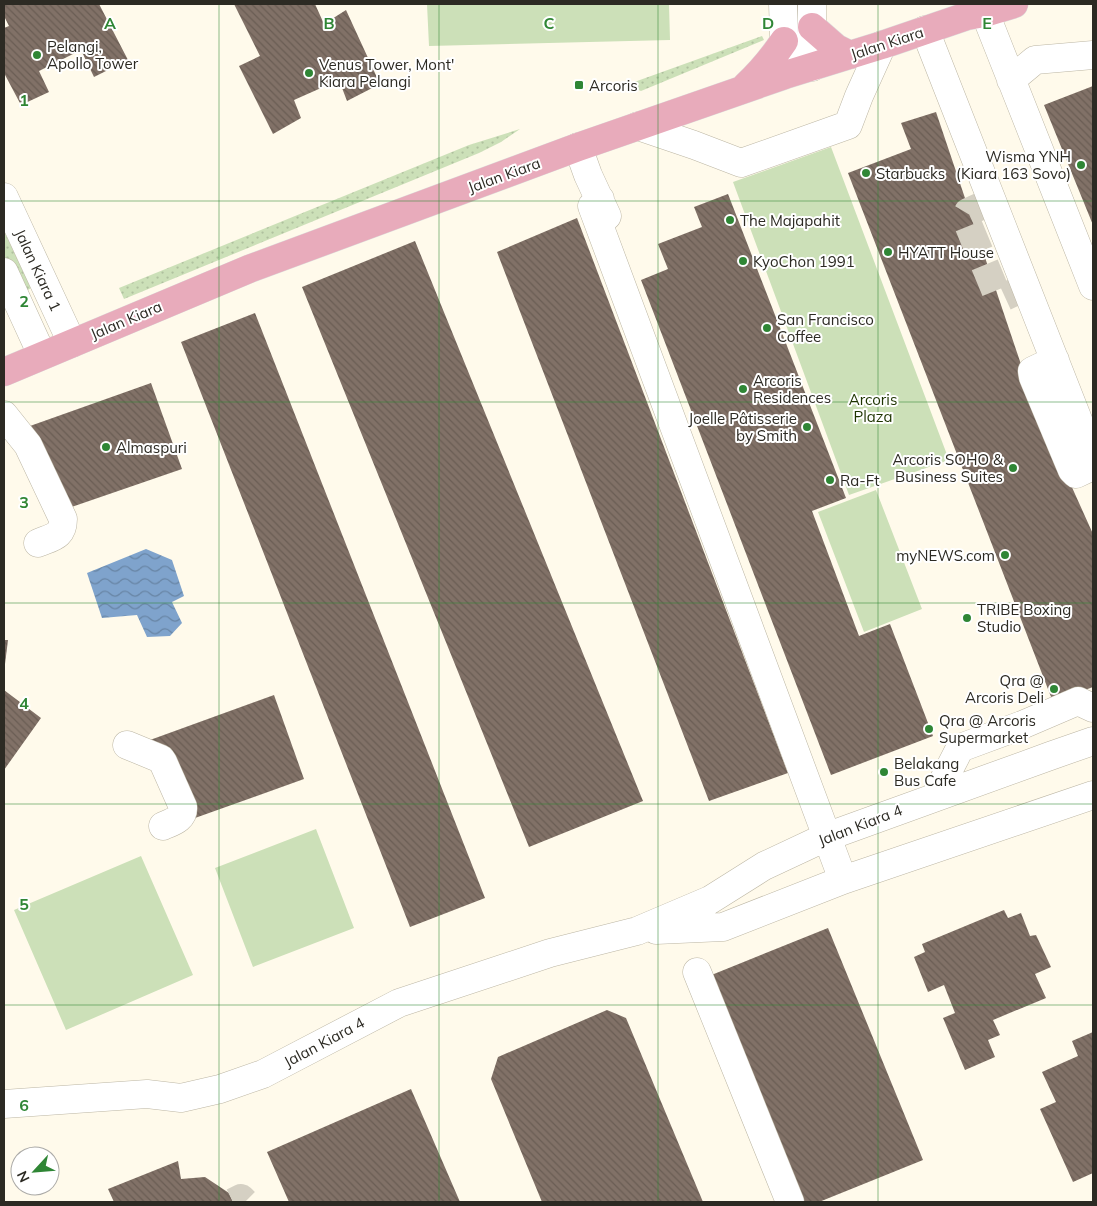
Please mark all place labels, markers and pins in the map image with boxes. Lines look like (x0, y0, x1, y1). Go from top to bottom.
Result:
place label: Pelangi, Apollo Tower (47, 37, 139, 73)
marker: Pelangi, Apollo Tower (31, 49, 43, 61)
place label: Venus Tower, Mont' Kiara Pelangi (319, 55, 454, 91)
marker: Venus Tower, Mont' Kiara Pelangi (303, 67, 315, 79)
place label: Arcoris (589, 76, 638, 95)
marker: Arcoris (573, 79, 585, 91)
place label: Wisma YNH (Kiara 163 Sovo) (956, 147, 1071, 183)
marker: Wisma YNH (Kiara 163 Sovo) (1075, 159, 1087, 171)
place label: Starbucks (876, 164, 945, 183)
marker: Starbucks (860, 167, 872, 179)
place label: The Majapahit (740, 211, 840, 230)
marker: The Majapahit (724, 214, 736, 226)
place label: HYATT House (898, 243, 994, 262)
marker: HYATT House (882, 246, 894, 258)
place label: KyoChon 1991 (753, 252, 855, 271)
marker: KyoChon 1991 (737, 255, 749, 267)
place label: San Francisco Coffee (777, 310, 874, 346)
marker: San Francisco Coffee (761, 322, 773, 334)
place label: Arcoris Residences (753, 371, 831, 407)
marker: Arcoris Residences (737, 383, 749, 395)
place label: Joelle Pâtisserie by Smith (688, 409, 797, 445)
marker: Joelle Pâtisserie by Smith (801, 421, 813, 433)
place label: Almaspuri (116, 438, 187, 457)
marker: Almaspuri (100, 441, 112, 453)
place label: Arcoris SOHO & Business Suites (892, 450, 1004, 486)
marker: Arcoris SOHO & Business Suites (1007, 462, 1019, 474)
place label: Ra-Ft (840, 471, 879, 490)
marker: Ra-Ft (824, 474, 836, 486)
place label: myNEWS.com (896, 546, 995, 565)
marker: myNEWS.com (999, 549, 1011, 561)
place label: TRIBE Boxing Studio (977, 600, 1071, 636)
marker: TRIBE Boxing Studio (961, 612, 973, 624)
place label: Qra @ Arcoris Deli (965, 671, 1044, 707)
marker: Qra @ Arcoris Deli (1048, 683, 1060, 695)
place label: Qra @ Arcoris Supermarket (939, 711, 1036, 747)
marker: Qra @ Arcoris Supermarket (923, 723, 935, 735)
place label: Belakang Bus Cafe (894, 754, 959, 790)
marker: Belakang Bus Cafe (878, 766, 890, 778)

